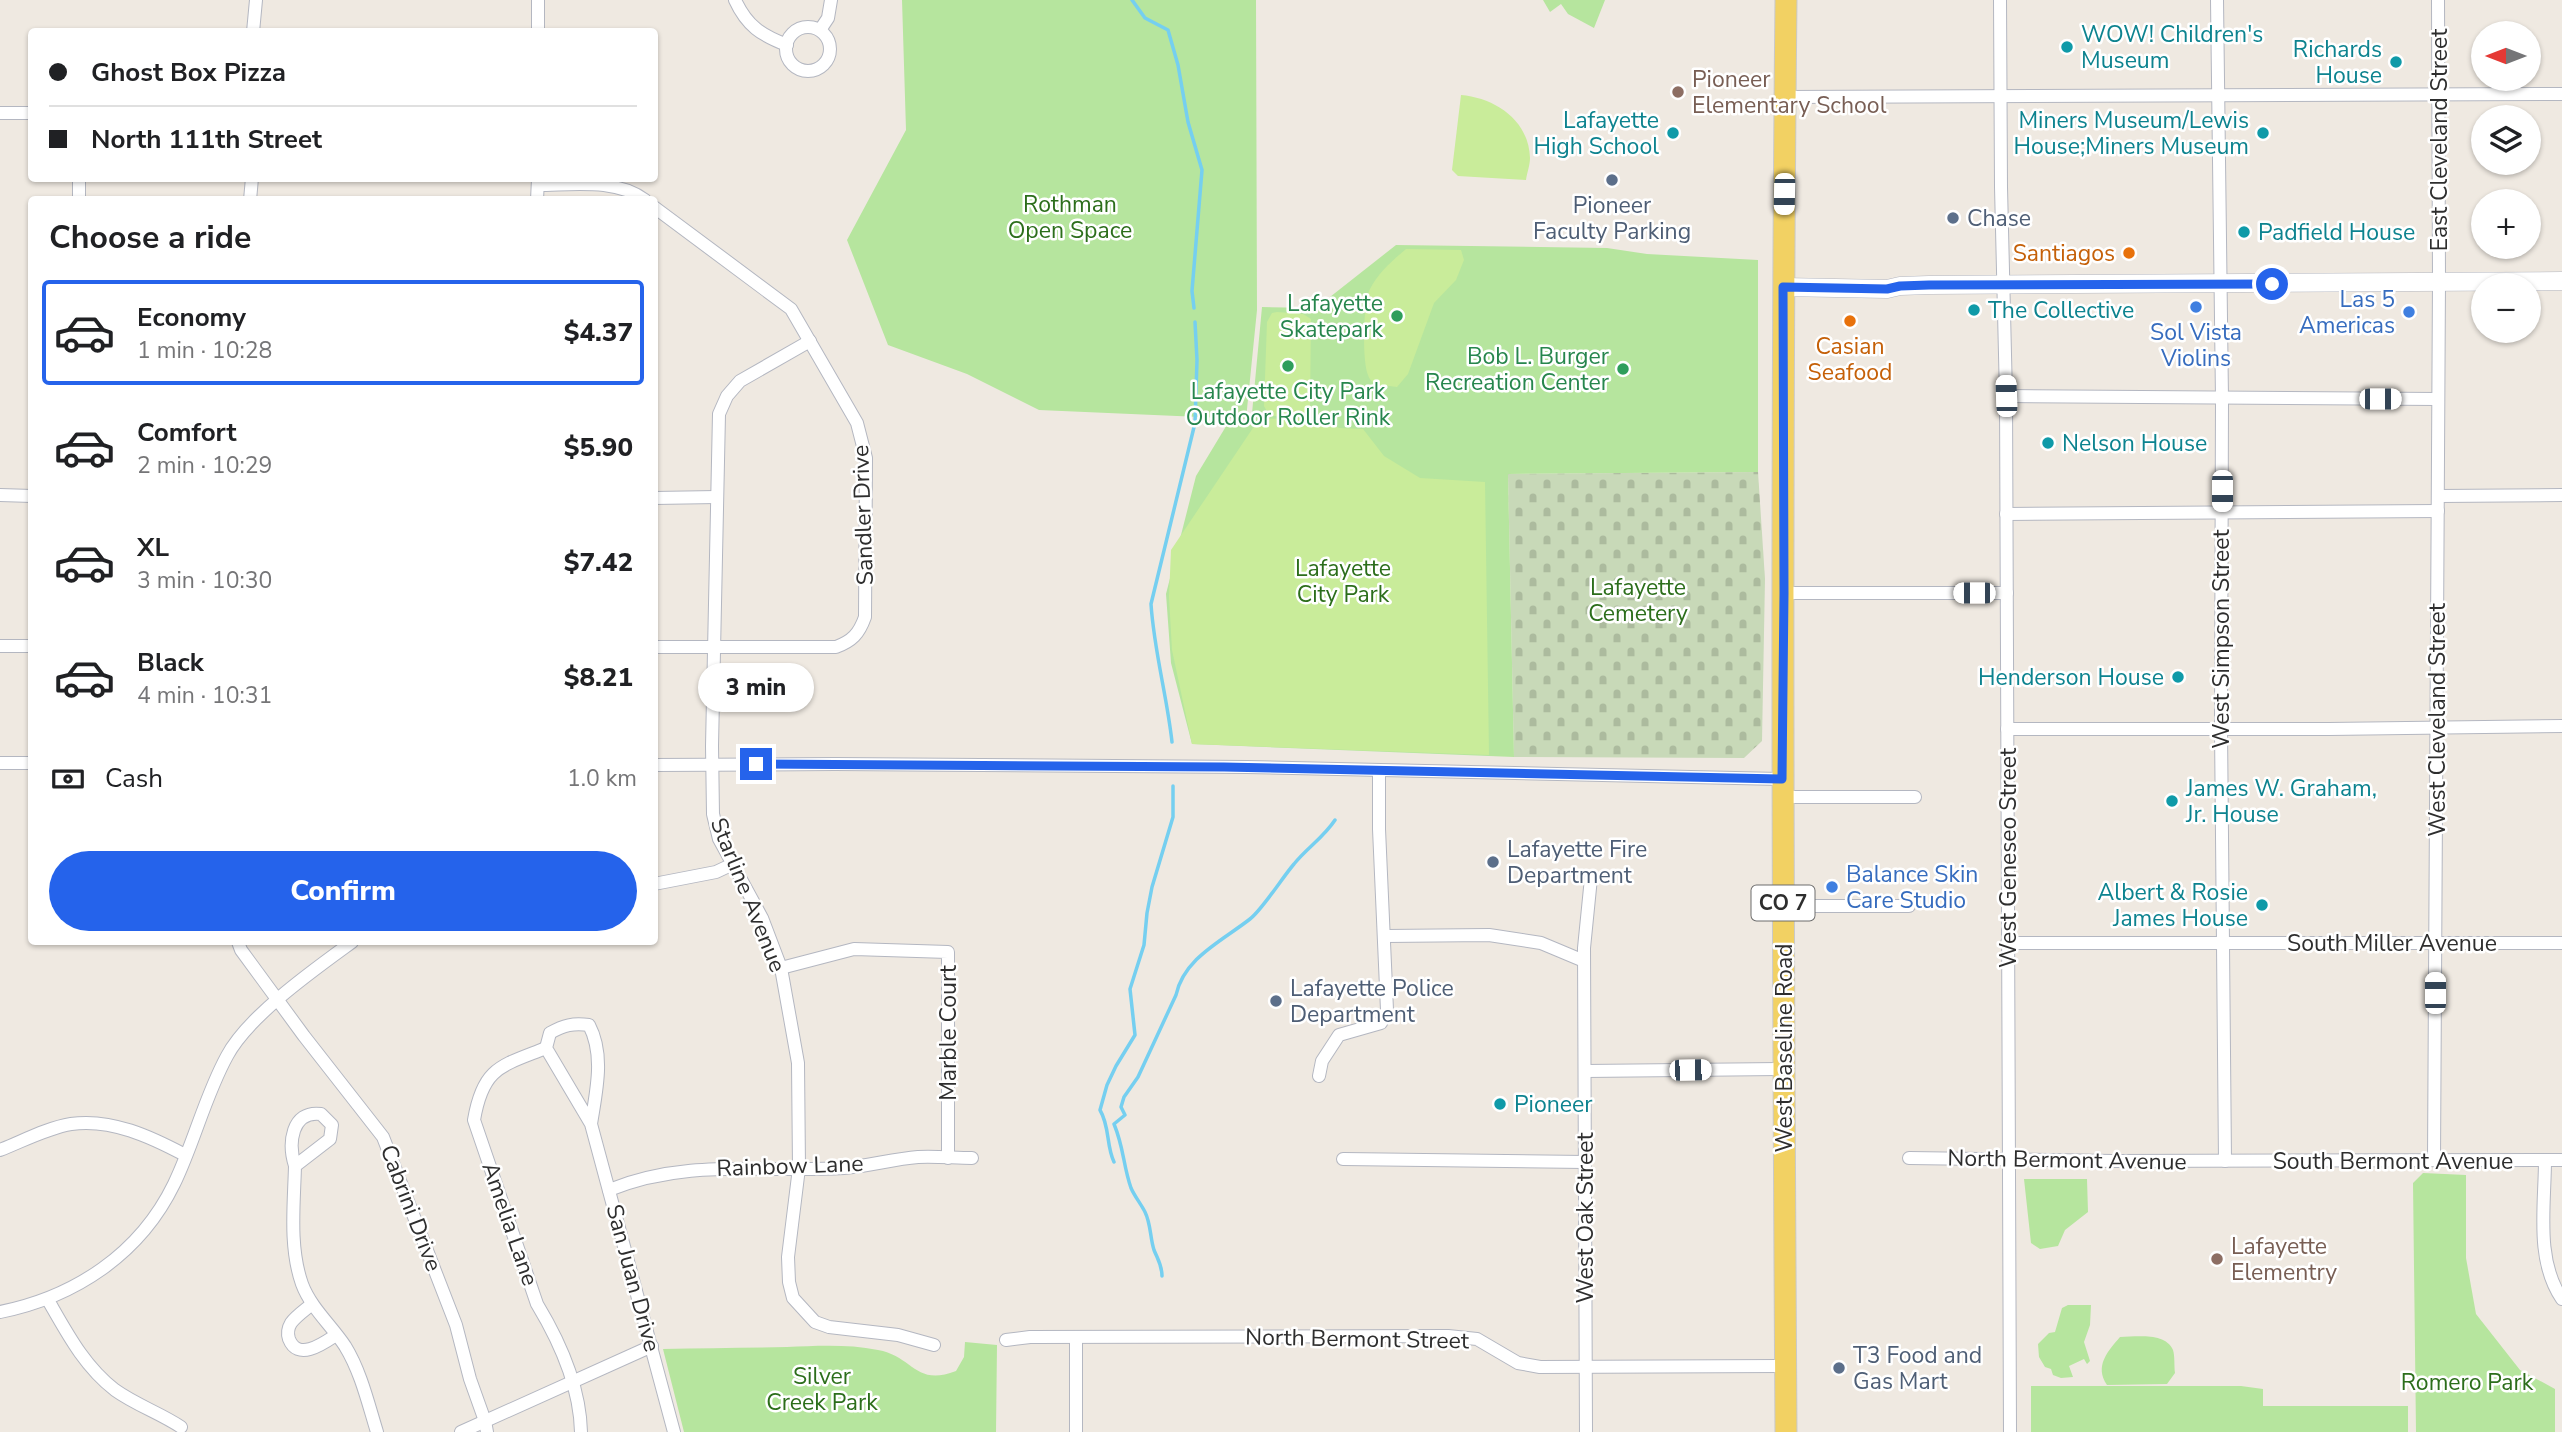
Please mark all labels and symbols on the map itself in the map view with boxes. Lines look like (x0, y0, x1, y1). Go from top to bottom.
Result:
place label: WOW! Children's Museum (2081, 19, 2263, 76)
north arrow (2471, 21, 2541, 91)
street label: East Cleveland Street (2424, 28, 2455, 251)
place label: Richards House (2293, 34, 2382, 91)
marker: WOW! Children's Museum (2059, 39, 2075, 55)
marker: Richards House (2388, 54, 2404, 70)
place label: Pioneer Elementary School (1692, 64, 1887, 121)
marker: Pioneer Elementary School (1670, 84, 1686, 100)
place label: Lafayette High School (1533, 105, 1659, 162)
place label: Miners Museum/Lewis House;Miners Museum (2013, 105, 2249, 162)
marker: Lafayette High School (1665, 125, 1681, 141)
marker: Miners Museum/Lewis House;Miners Museum (2255, 125, 2271, 141)
marker: Pioneer Faculty Parking (1604, 172, 1620, 188)
car (1774, 173, 1795, 215)
park label: Rothman Open Space (1008, 189, 1132, 246)
place label: Pioneer Faculty Parking (1533, 190, 1691, 247)
place label: Chase (1967, 203, 2031, 234)
marker: Chase (1945, 210, 1961, 226)
place label: Padfield House (2258, 217, 2415, 248)
marker: Padfield House (2236, 224, 2252, 240)
place label: Santiagos (2013, 238, 2115, 269)
marker: Santiagos (2121, 245, 2137, 261)
route start (2256, 268, 2288, 300)
place label: Las 5 Americas (2299, 284, 2395, 341)
place label: Lafayette Skatepark (1280, 288, 1383, 345)
place label: The Collective (1988, 295, 2134, 326)
marker: Sol Vista Violins (2188, 299, 2204, 315)
marker: The Collective (1966, 302, 1982, 318)
marker: Las 5 Americas (2401, 304, 2417, 320)
marker: Lafayette Skatepark (1389, 308, 1405, 324)
marker: Casian Seafood (1842, 313, 1858, 329)
place label: Sol Vista Violins (2150, 317, 2242, 374)
place label: Casian Seafood (1808, 331, 1892, 388)
place label: Bob L. Burger Recreation Center (1425, 341, 1610, 398)
marker: Lafayette City Park Outdoor Roller Rink (1280, 358, 1296, 374)
marker: Bob L. Burger Recreation Center (1615, 361, 1631, 377)
car (1995, 375, 2018, 417)
place label: Lafayette City Park Outdoor Roller Rink (1186, 376, 1391, 433)
car (2360, 389, 2402, 410)
place label: Nelson House (2062, 428, 2207, 459)
marker: Nelson House (2040, 435, 2056, 451)
street label: Sandler Drive (845, 444, 881, 586)
car (2212, 470, 2233, 512)
street label: West Simpson Street (2206, 528, 2237, 749)
park label: Lafayette City Park (1295, 553, 1391, 610)
park label: Lafayette Cemetery (1588, 572, 1688, 629)
car (1954, 583, 1996, 604)
street label: West Cleveland Street (2422, 602, 2453, 837)
callout: 3 min (698, 662, 814, 712)
place label: Henderson House (1978, 662, 2164, 693)
marker: Henderson House (2170, 669, 2186, 685)
street label: West Geneseo Street (1993, 747, 2024, 968)
route end (740, 748, 772, 780)
place label: James W. Graham, Jr. House (2185, 773, 2377, 830)
marker: James W. Graham, Jr. House (2164, 793, 2180, 809)
street label: Starline Avenue (703, 813, 793, 977)
place label: Lafayette Fire Department (1507, 834, 1647, 891)
marker: Lafayette Fire Department (1485, 854, 1501, 870)
place label: Balance Skin Care Studio (1846, 859, 1978, 916)
place label: Albert & Rosie James House (2098, 877, 2248, 934)
marker: Balance Skin Care Studio (1824, 879, 1840, 895)
road number: CO 7 (1752, 886, 1814, 920)
marker: Albert & Rosie James House (2254, 897, 2270, 913)
street label: South Miller Avenue (2287, 928, 2497, 959)
street label: West Baseline Road (1769, 943, 1800, 1153)
street label: Marble Court (933, 964, 964, 1101)
car (2425, 972, 2446, 1014)
place label: Lafayette Police Department (1290, 973, 1454, 1030)
marker: Lafayette Police Department (1268, 993, 1284, 1009)
car (1669, 1059, 1712, 1081)
place label: Pioneer (1514, 1089, 1593, 1120)
marker: Pioneer (1492, 1096, 1508, 1112)
street label: West Oak Street (1570, 1132, 1601, 1304)
street label: Cabrini Drive (373, 1140, 449, 1276)
street label: North Bermont Avenue (1947, 1142, 2187, 1178)
street label: South Bermont Avenue (2273, 1146, 2513, 1177)
street label: Rainbow Lane (716, 1148, 864, 1184)
street label: Amelia Lane (474, 1158, 546, 1290)
street label: San Juan Drive (598, 1201, 668, 1355)
place label: Lafayette Elementry (2231, 1231, 2337, 1288)
marker: Lafayette Elementry (2209, 1251, 2225, 1267)
street label: North Bermont Street (1245, 1322, 1470, 1356)
place label: T3 Food and Gas Mart (1853, 1340, 1982, 1397)
marker: T3 Food and Gas Mart (1831, 1360, 1847, 1376)
park label: Silver Creek Park (766, 1361, 878, 1418)
park label: Romero Park (2401, 1367, 2534, 1398)

